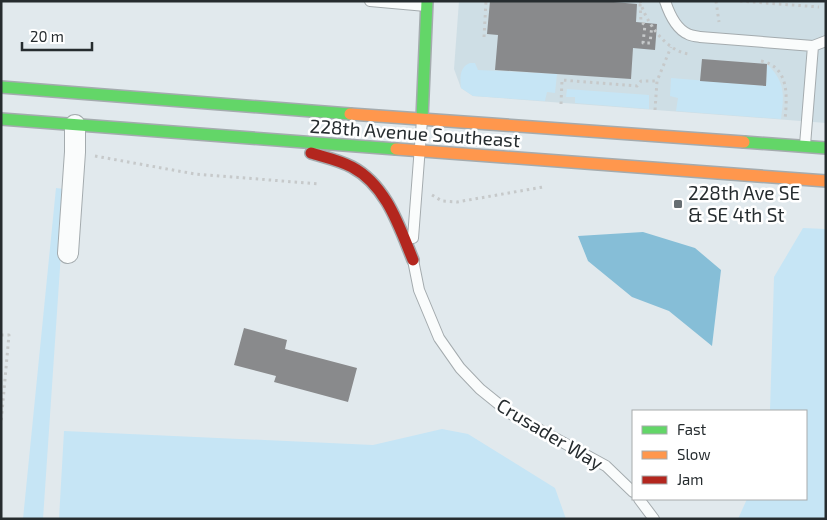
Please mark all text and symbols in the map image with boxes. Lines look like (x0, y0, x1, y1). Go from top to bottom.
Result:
scale bar (22, 20, 92, 52)
text: 20 m (30, 27, 64, 45)
street label: 228th Avenue Southeast (309, 114, 521, 151)
place label: 228th Ave SE & SE 4th St (688, 181, 800, 226)
marker: 228th Ave SE & SE 4th St (672, 198, 684, 210)
street label: Crusader Way (493, 393, 608, 474)
legend (632, 410, 807, 500)
text: Fast (677, 420, 707, 438)
text: Slow (677, 445, 711, 463)
text: Jam (677, 470, 703, 488)

